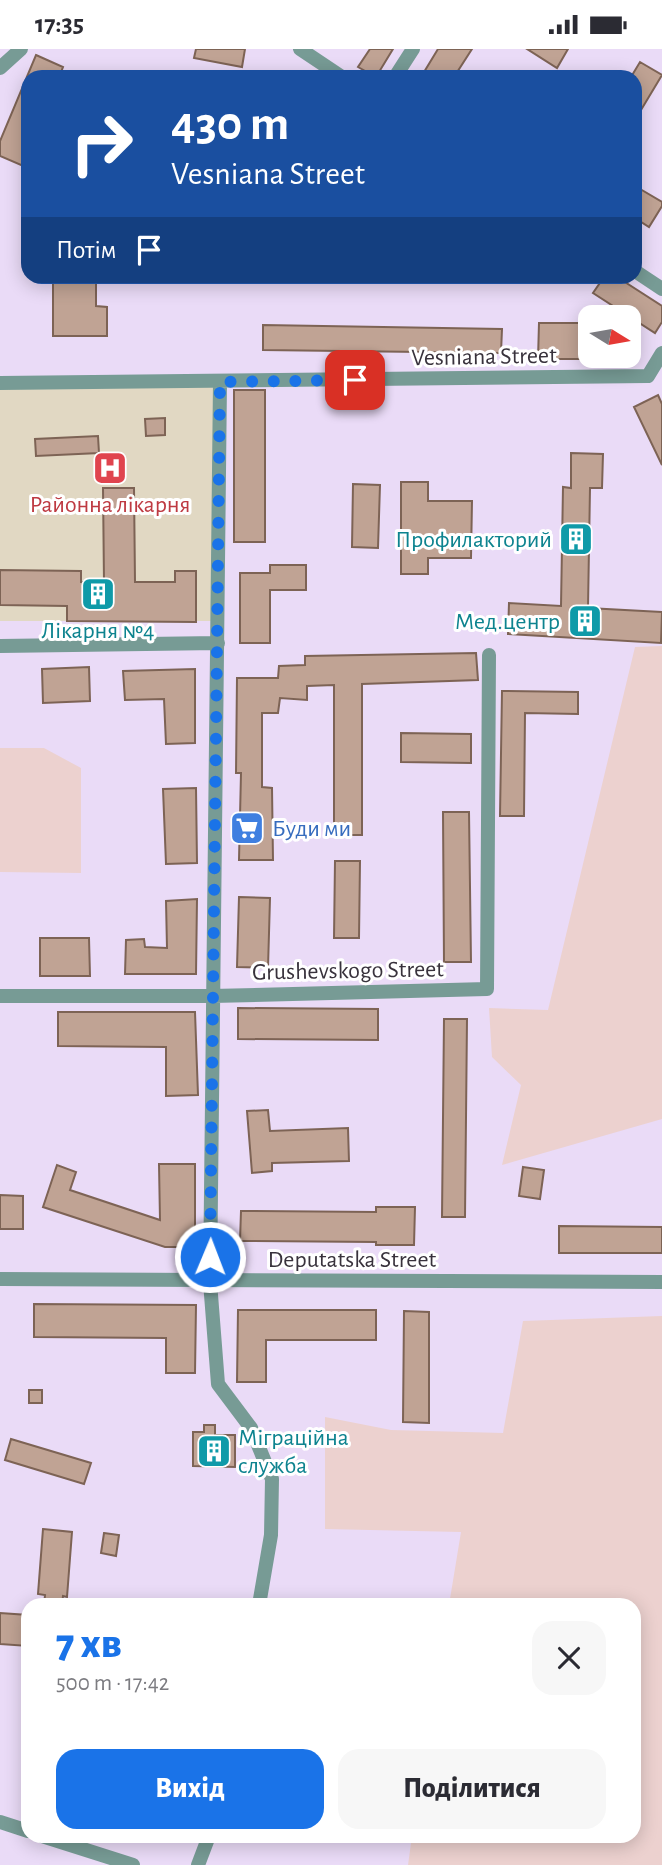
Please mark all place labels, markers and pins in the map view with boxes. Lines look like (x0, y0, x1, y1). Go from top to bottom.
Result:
pin (325, 350, 385, 410)
hospital icon: Районна лікарня (91, 449, 129, 487)
place label: Районна лікарня (29, 493, 191, 517)
building icon: Профилакторий (557, 520, 595, 558)
place label: Профилакторий (395, 528, 552, 552)
building icon: Лікарня №4 (79, 575, 117, 613)
building icon: Мед.центр (566, 602, 604, 640)
place label: Мед.центр (455, 610, 560, 634)
place label: Лікарня №4 (41, 619, 155, 643)
supermarket icon: Буди ми (228, 809, 266, 847)
place label: Буди ми (272, 817, 351, 841)
place label: Міграційна служба (238, 1426, 349, 1478)
building icon: Міграційна служба (195, 1432, 233, 1470)

